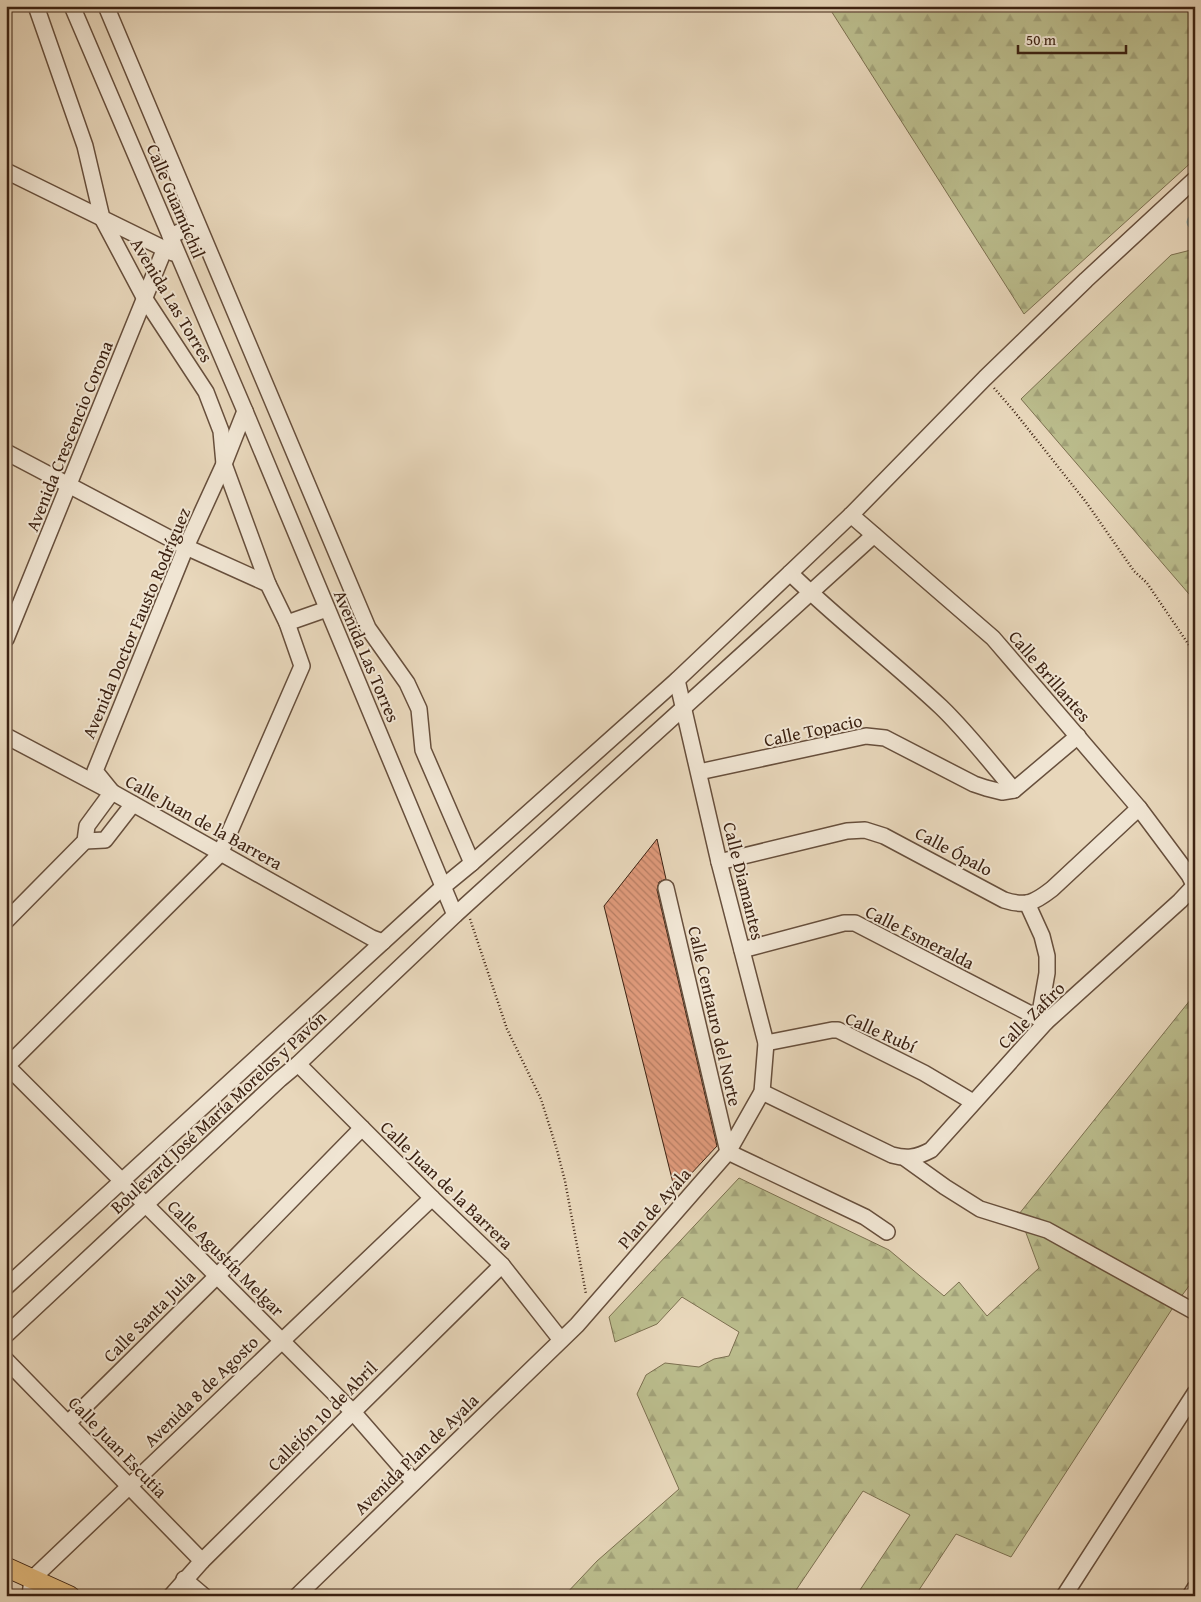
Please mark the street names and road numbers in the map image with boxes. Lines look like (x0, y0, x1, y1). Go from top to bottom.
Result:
street label: Calle Guamúchil (140, 140, 212, 262)
street label: Avenida Las Torres (124, 232, 220, 368)
street label: Avenida Crescencio Corona (18, 336, 120, 535)
street label: Avenida Doctor Fausto Rodríguez (75, 503, 197, 743)
street label: Avenida Las Torres (327, 586, 407, 726)
street label: Calle Brillantes (1002, 624, 1098, 728)
street label: Calle Topacio (761, 706, 865, 754)
street label: Calle Juan de la Barrera (121, 768, 288, 877)
street label: Calle Diamantes (716, 819, 772, 943)
street label: Calle Ópalo (910, 819, 998, 883)
street label: Calle Esmeralda (861, 898, 980, 976)
street label: Calle Centauro del Norte (681, 923, 749, 1109)
street label: Calle Zafiro (991, 975, 1071, 1055)
street label: Boulevard José María Morelos y Pavón (104, 1004, 332, 1220)
street label: Calle Rubí (841, 1004, 922, 1060)
street label: Calle Juan de la Barrera (374, 1114, 520, 1256)
street label: Plan de Ayala (611, 1161, 697, 1255)
street label: Calle Agustín Melgar (161, 1193, 291, 1323)
street label: Calle Santa Julia (97, 1263, 202, 1368)
street label: Avenida 8 de Agosto (137, 1329, 265, 1453)
street label: Callejón 10 de Abril (261, 1355, 383, 1477)
street label: Avenida Plan de Ayala (347, 1387, 485, 1521)
street label: Calle Juan Escutia (62, 1390, 174, 1504)

